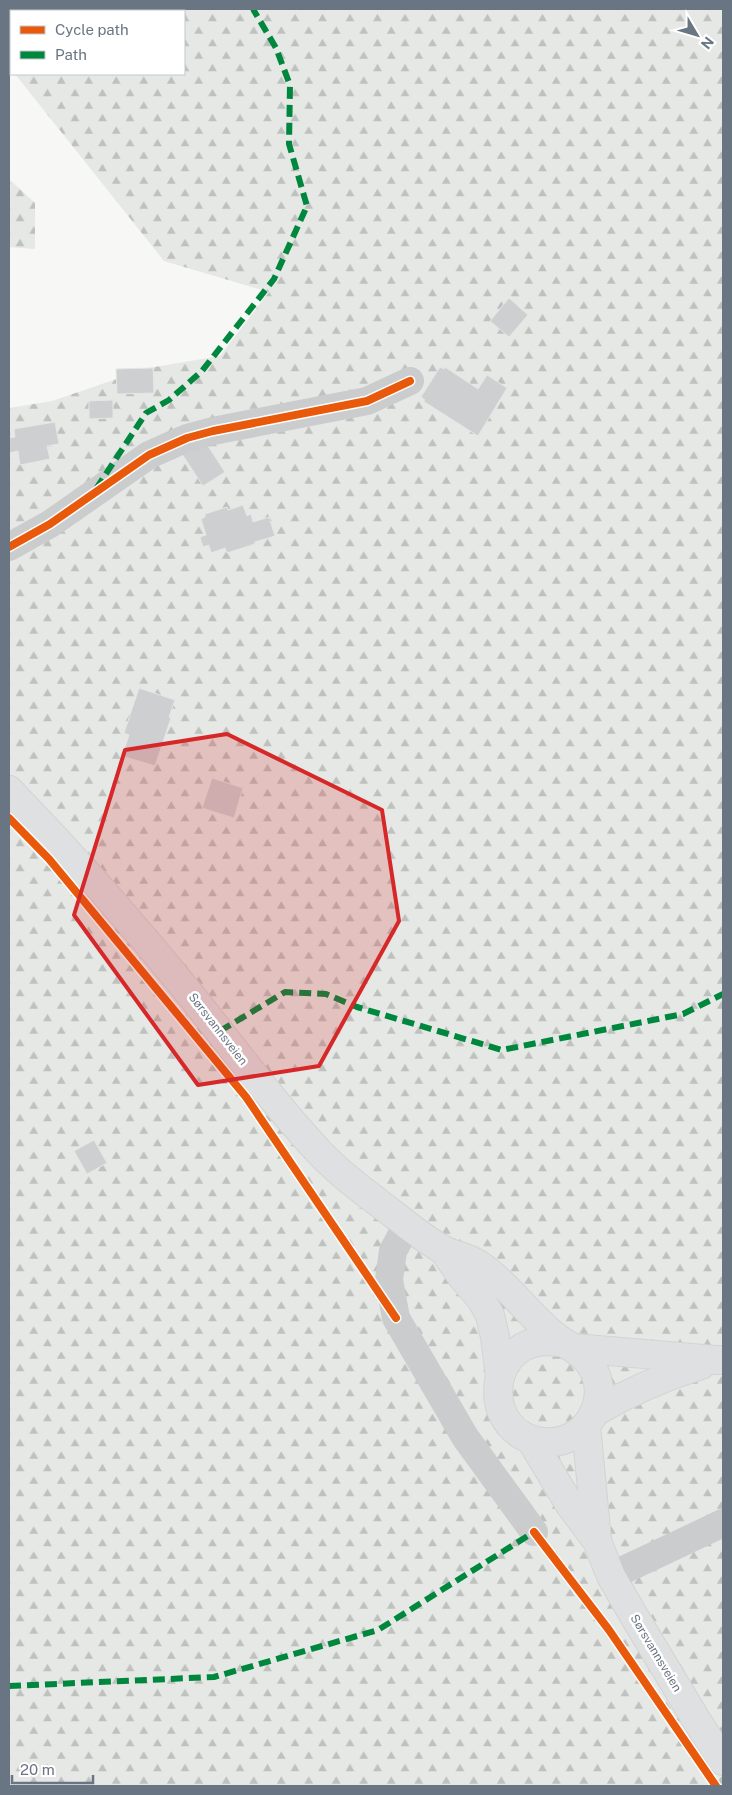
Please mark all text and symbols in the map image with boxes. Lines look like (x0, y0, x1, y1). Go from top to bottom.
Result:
legend (10, 10, 185, 75)
north arrow (672, 10, 722, 60)
text: Cycle path (55, 21, 129, 38)
text: N (698, 34, 717, 52)
text: Path (55, 46, 87, 63)
street label: Sørsvannsveien (186, 990, 251, 1068)
street label: Sørsvannsveien (627, 1612, 685, 1694)
scale bar (12, 1752, 94, 1784)
text: 20 m (20, 1761, 55, 1778)

